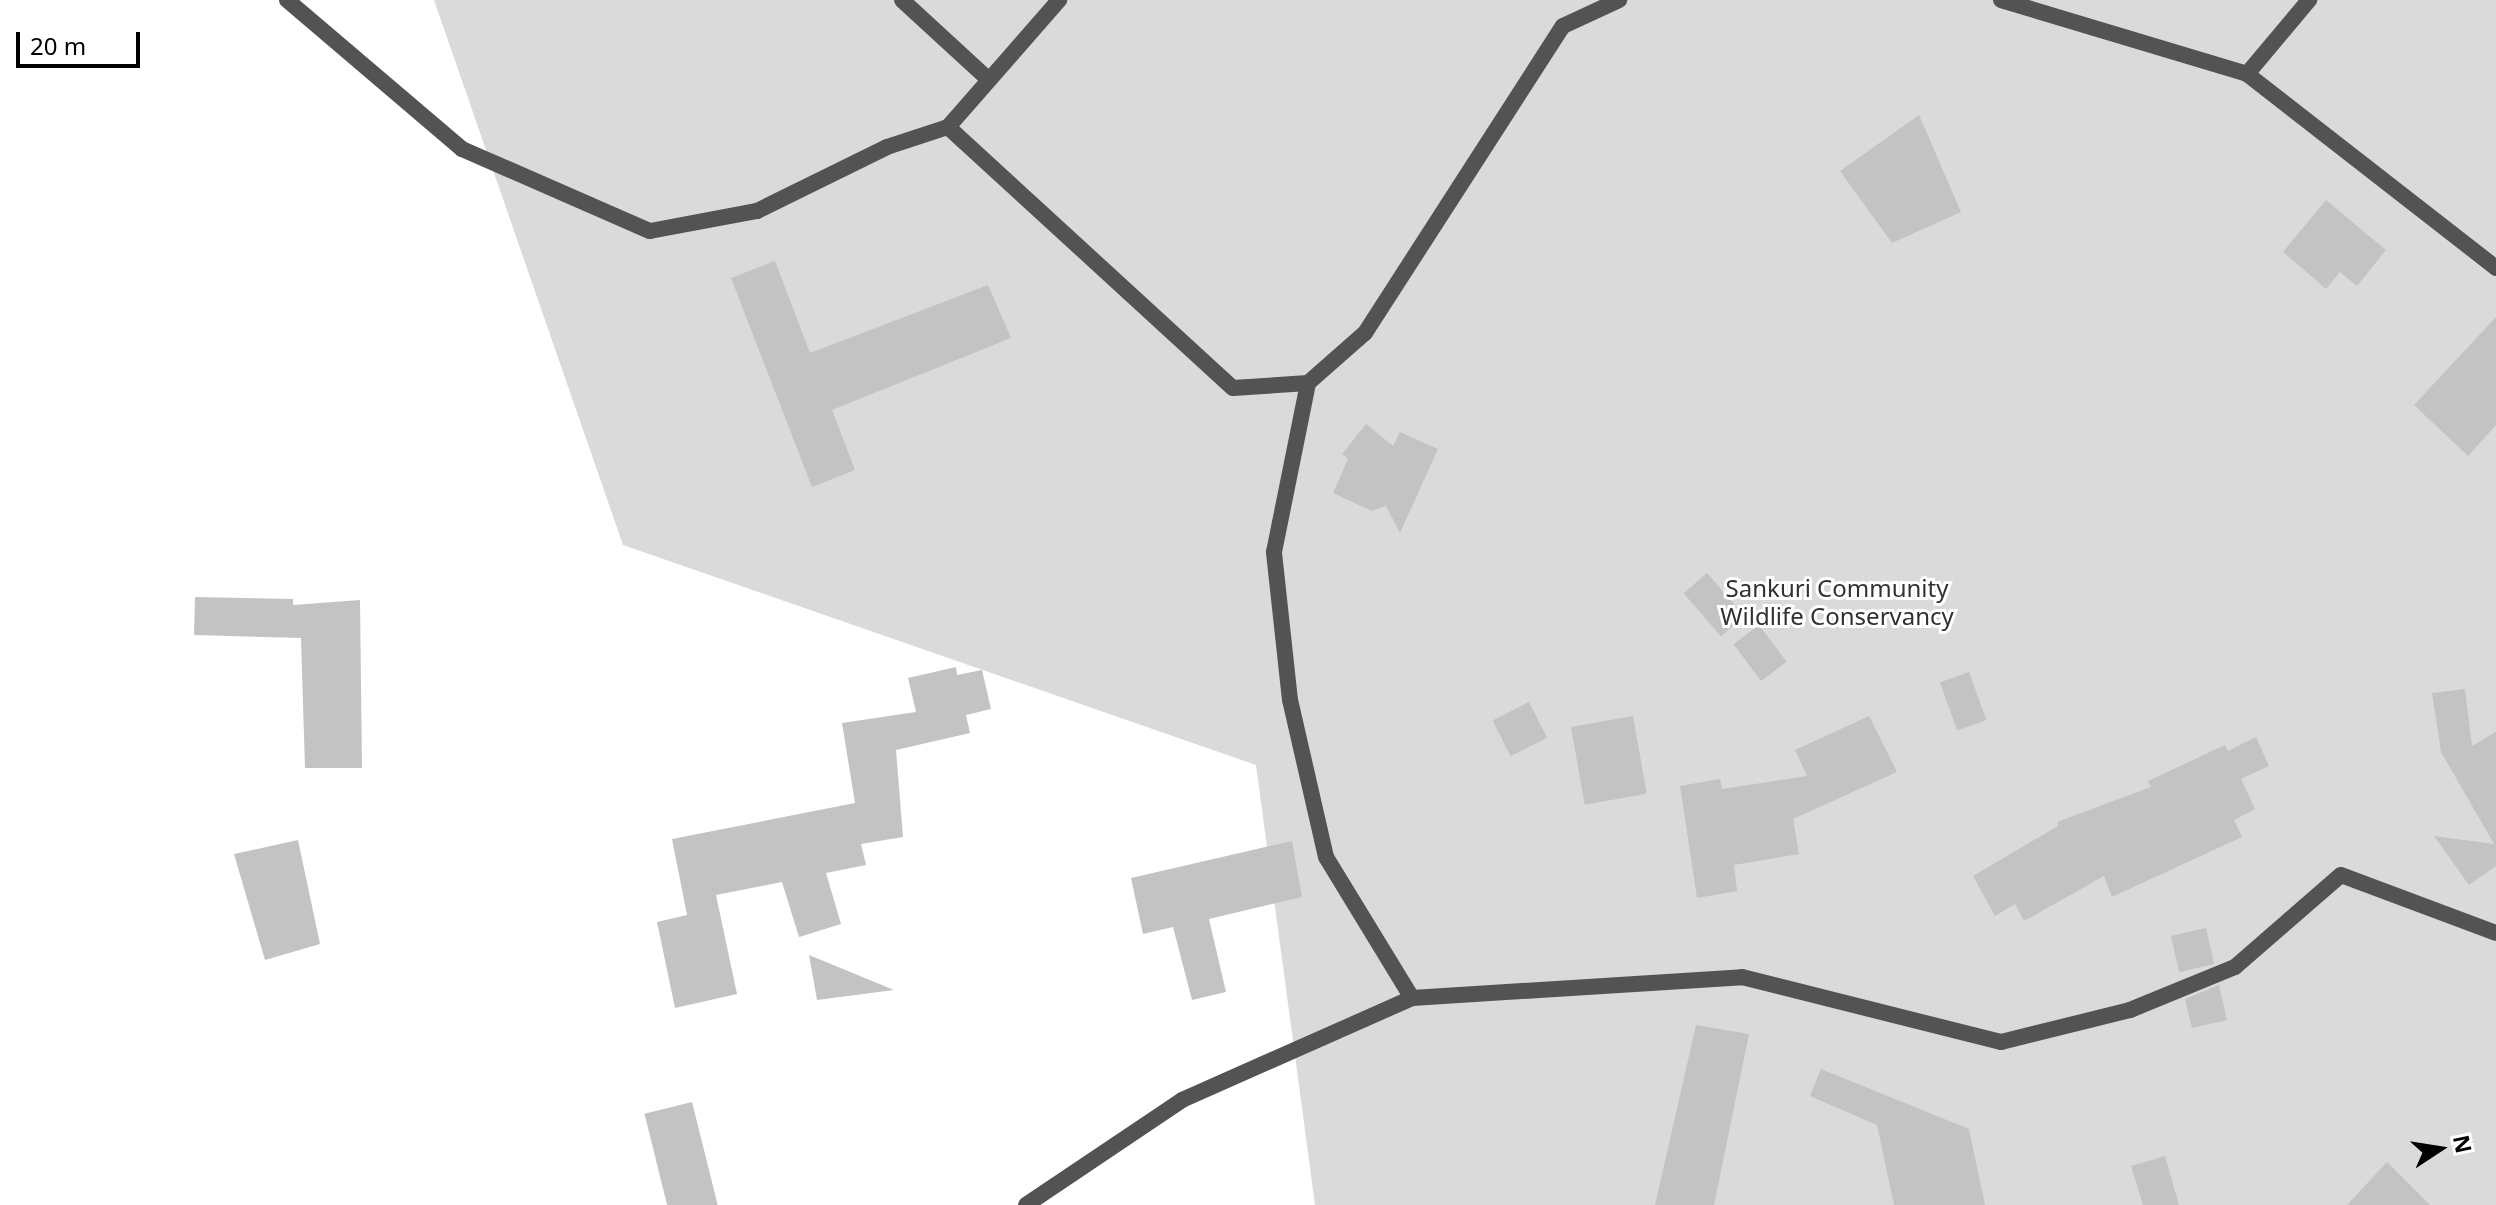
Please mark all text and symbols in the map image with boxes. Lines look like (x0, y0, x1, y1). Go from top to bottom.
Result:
scale bar (20, 16, 144, 66)
text: 20 m (30, 29, 86, 62)
park label: Sankuri Community Wildlife Conservancy (1720, 574, 1954, 630)
north arrow (2400, 1109, 2480, 1189)
text: N (2447, 1132, 2480, 1156)

